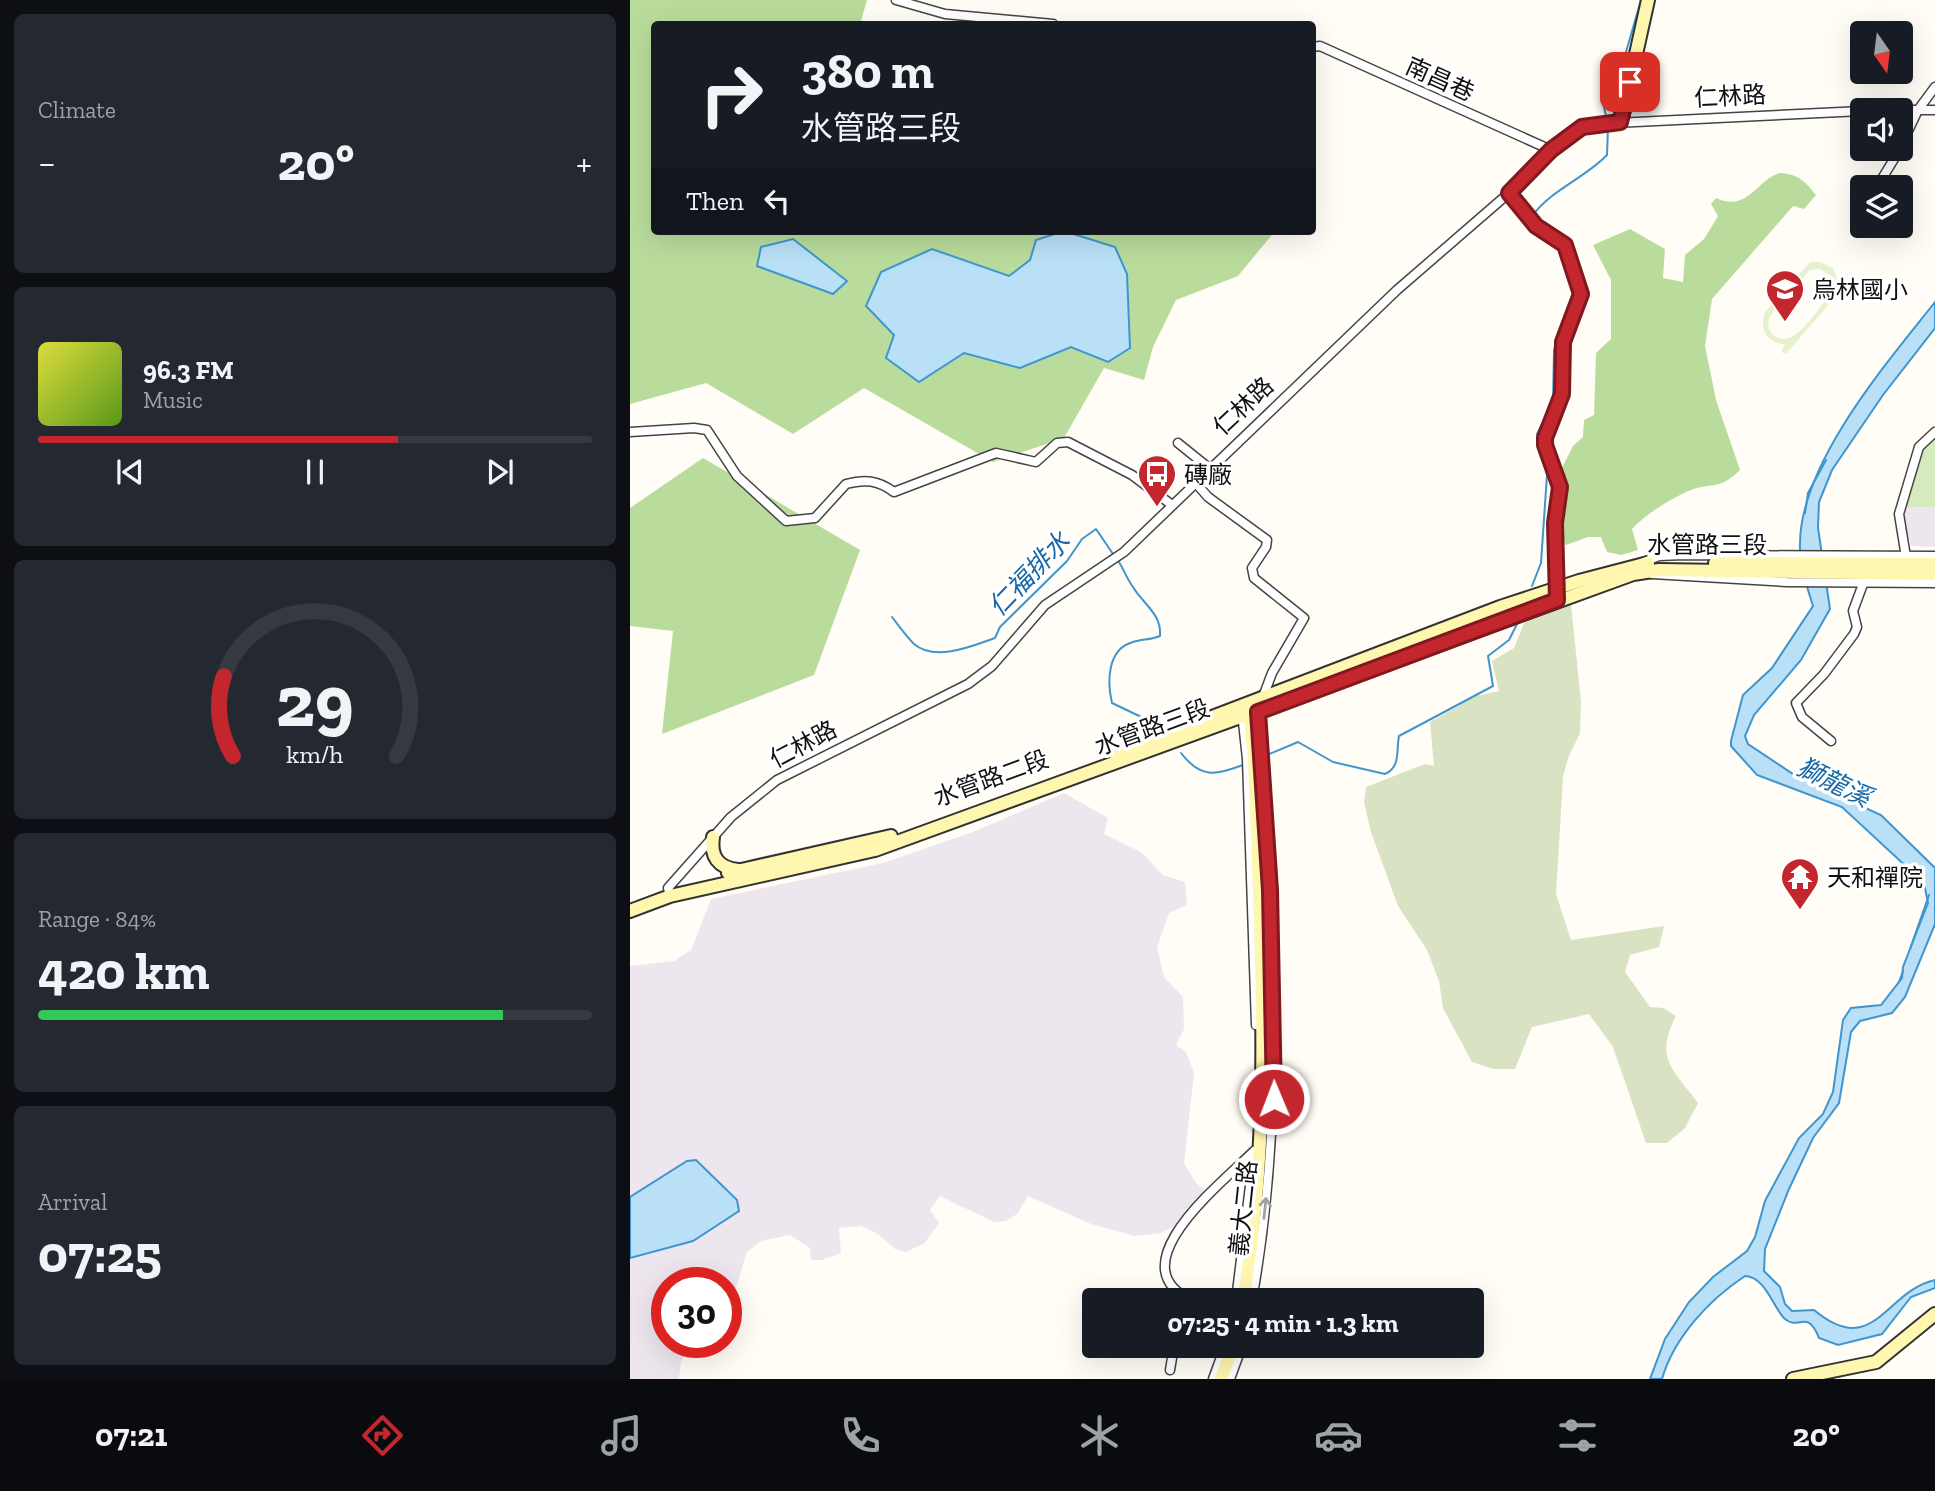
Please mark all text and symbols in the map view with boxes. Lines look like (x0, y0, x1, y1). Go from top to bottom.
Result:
north arrow (1850, 21, 1913, 84)
map controls (1850, 21, 1913, 238)
text: 380 m (801, 42, 934, 101)
icon: right (686, 49, 777, 140)
street label: 南昌巷 (1401, 51, 1479, 107)
pin (1600, 52, 1660, 112)
icon: arrive (1611, 63, 1649, 101)
street label: 仁林路 (1693, 80, 1767, 112)
text: Climate (38, 96, 116, 124)
button: sound (1850, 98, 1913, 161)
text: 水管路三段 (801, 109, 961, 147)
text: 20° (278, 131, 354, 193)
text: − (38, 140, 56, 186)
text: + (576, 140, 592, 186)
button: layers (1850, 175, 1913, 238)
icon: left (758, 182, 796, 220)
text: Then (686, 185, 744, 217)
school or university icon: 烏林國小 (1764, 268, 1806, 323)
place label: 烏林國小 (1812, 275, 1908, 304)
text: 96.3 FM (143, 354, 234, 386)
street label: 仁林路 (1207, 371, 1279, 441)
text: Music (143, 386, 203, 414)
icon: previous (111, 453, 149, 491)
icon: pause (296, 453, 334, 491)
icon: next (481, 453, 519, 491)
bus stop icon: 磚廠 (1136, 453, 1178, 508)
place label: 磚廠 (1184, 460, 1232, 489)
water label: 仁福排水 (981, 525, 1077, 623)
street label: 水管路三段 (1647, 530, 1767, 559)
text: 29 (276, 657, 354, 745)
street label: 水管路三段 (1091, 693, 1213, 761)
street label: 仁林路 (764, 714, 842, 774)
text: km/h (286, 738, 344, 768)
street label: 水管路二段 (930, 744, 1052, 812)
water label: 獅龍溪 (1792, 751, 1880, 815)
temple icon: 天和禪院 (1779, 856, 1821, 911)
place label: 天和禪院 (1827, 863, 1923, 892)
text: Range · 84% (38, 905, 156, 933)
text: 420 km (38, 940, 210, 1002)
position arrow (1237, 1062, 1311, 1136)
street label: 義大二路 (1224, 1159, 1262, 1257)
text: Arrival (38, 1188, 107, 1216)
one-way arrow (1259, 1198, 1272, 1220)
text: 07:25 (38, 1223, 162, 1285)
speed limit sign: 30 (651, 1267, 742, 1358)
text: 07:25 · 4 min · 1.3 km (1167, 1307, 1399, 1339)
icon: directions (358, 1411, 407, 1460)
icon: music (597, 1411, 646, 1460)
icon: phone (836, 1411, 885, 1460)
icon: climate (1075, 1411, 1124, 1460)
icon: car (1314, 1411, 1363, 1460)
icon: filters (1553, 1411, 1602, 1460)
text: 07:21 (95, 1416, 167, 1454)
text: 20° (1793, 1416, 1840, 1454)

